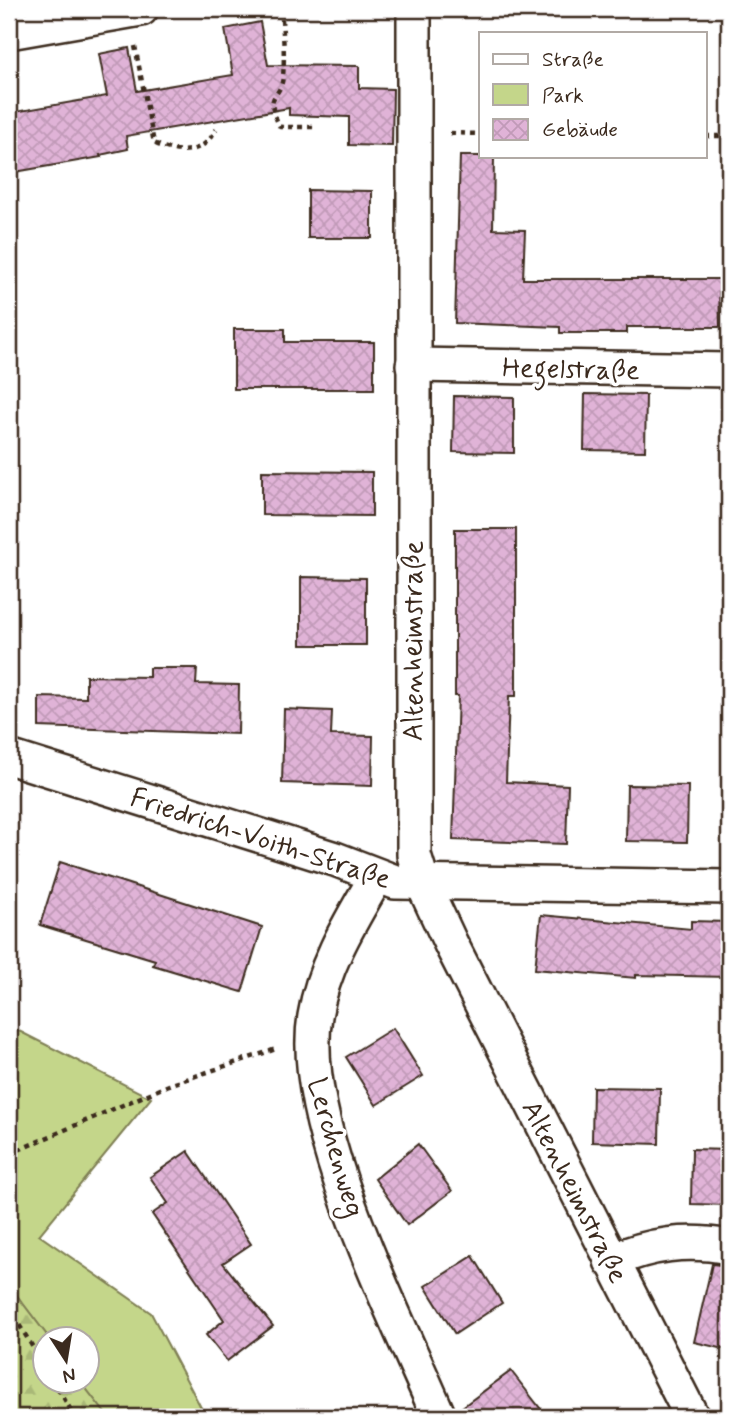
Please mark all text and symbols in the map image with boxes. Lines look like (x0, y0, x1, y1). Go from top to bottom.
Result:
legend (479, 32, 706, 158)
text: Straße (542, 46, 604, 74)
text: Park (542, 82, 584, 110)
text: Gebäude (542, 116, 618, 144)
street label: Hegelstraße (502, 351, 640, 393)
street label: Altenheimstraße (396, 541, 433, 741)
street label: Friedrich-Voith-Straße (125, 780, 395, 899)
street label: Lerchenweg (295, 1074, 372, 1222)
street label: Altenheimstraße (512, 1094, 636, 1290)
north arrow (32, 1324, 102, 1394)
text: N (60, 1362, 78, 1389)

